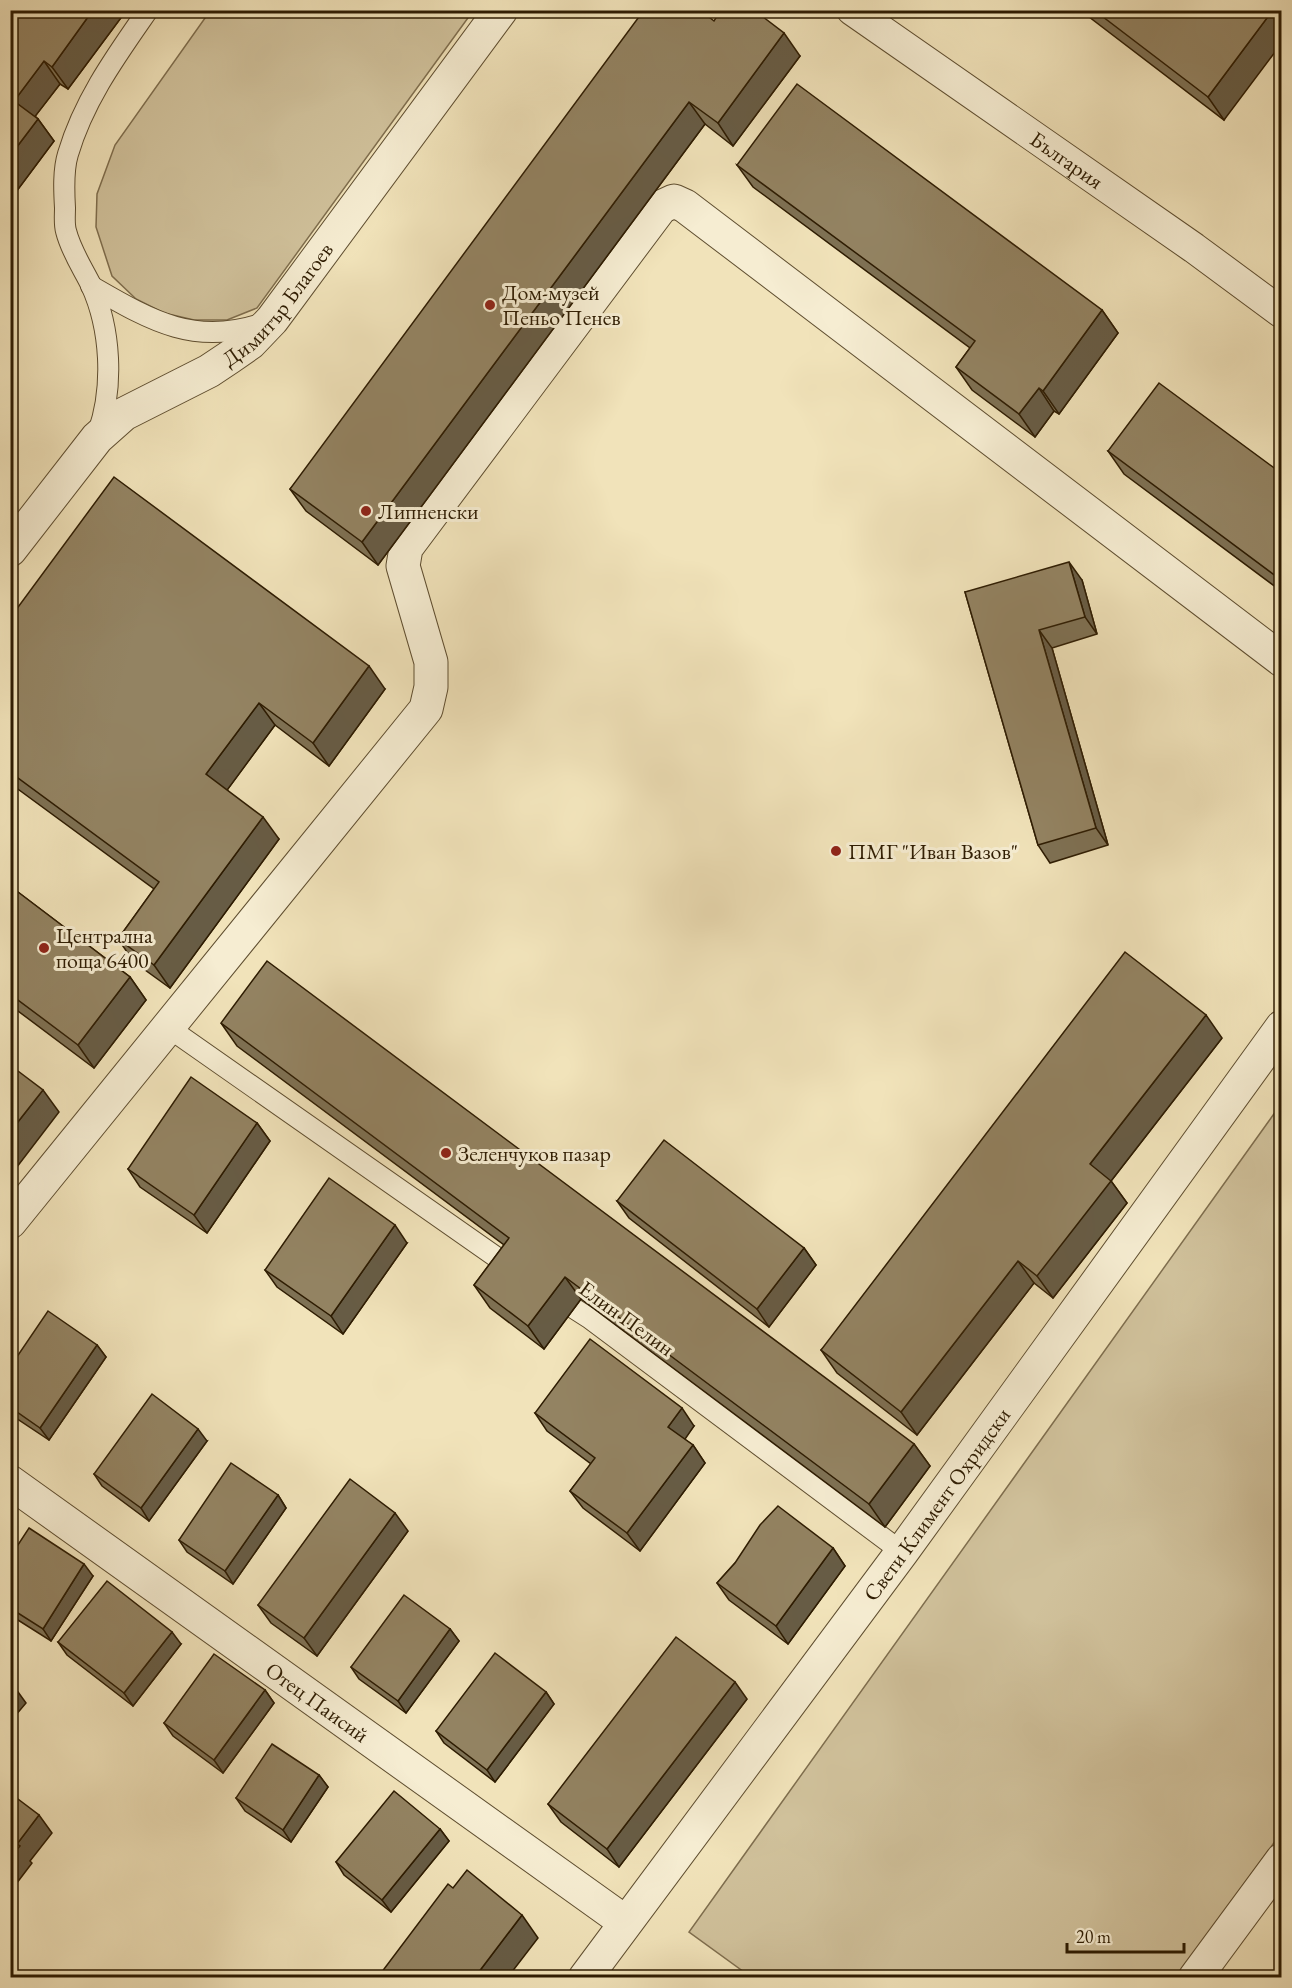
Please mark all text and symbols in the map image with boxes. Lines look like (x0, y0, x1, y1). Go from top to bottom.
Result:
street label: България (1024, 124, 1109, 196)
street label: Димитър Благоев (217, 236, 340, 373)
place label: Дом-музей Пеньо Пенев (502, 278, 621, 332)
marker: Дом-музей Пеньо Пенев (483, 298, 497, 312)
place label: Липненски (378, 497, 479, 526)
marker: Липненски (359, 504, 373, 518)
place label: ПМГ "Иван Вазов" (848, 837, 1018, 866)
marker: ПМГ "Иван Вазов" (829, 844, 843, 858)
place label: Централна поща 6400 (56, 921, 153, 975)
marker: Централна поща 6400 (37, 941, 51, 955)
place label: Зеленчуков пазар (458, 1139, 611, 1168)
marker: Зеленчуков пазар (439, 1146, 453, 1160)
street label: Елин Пелин (573, 1274, 680, 1363)
street label: Свети Климент Охридски (857, 1401, 1017, 1607)
street label: Отец Паисий (260, 1655, 375, 1749)
scale bar (1067, 1916, 1184, 1954)
text: 20 m (1076, 1925, 1111, 1948)

